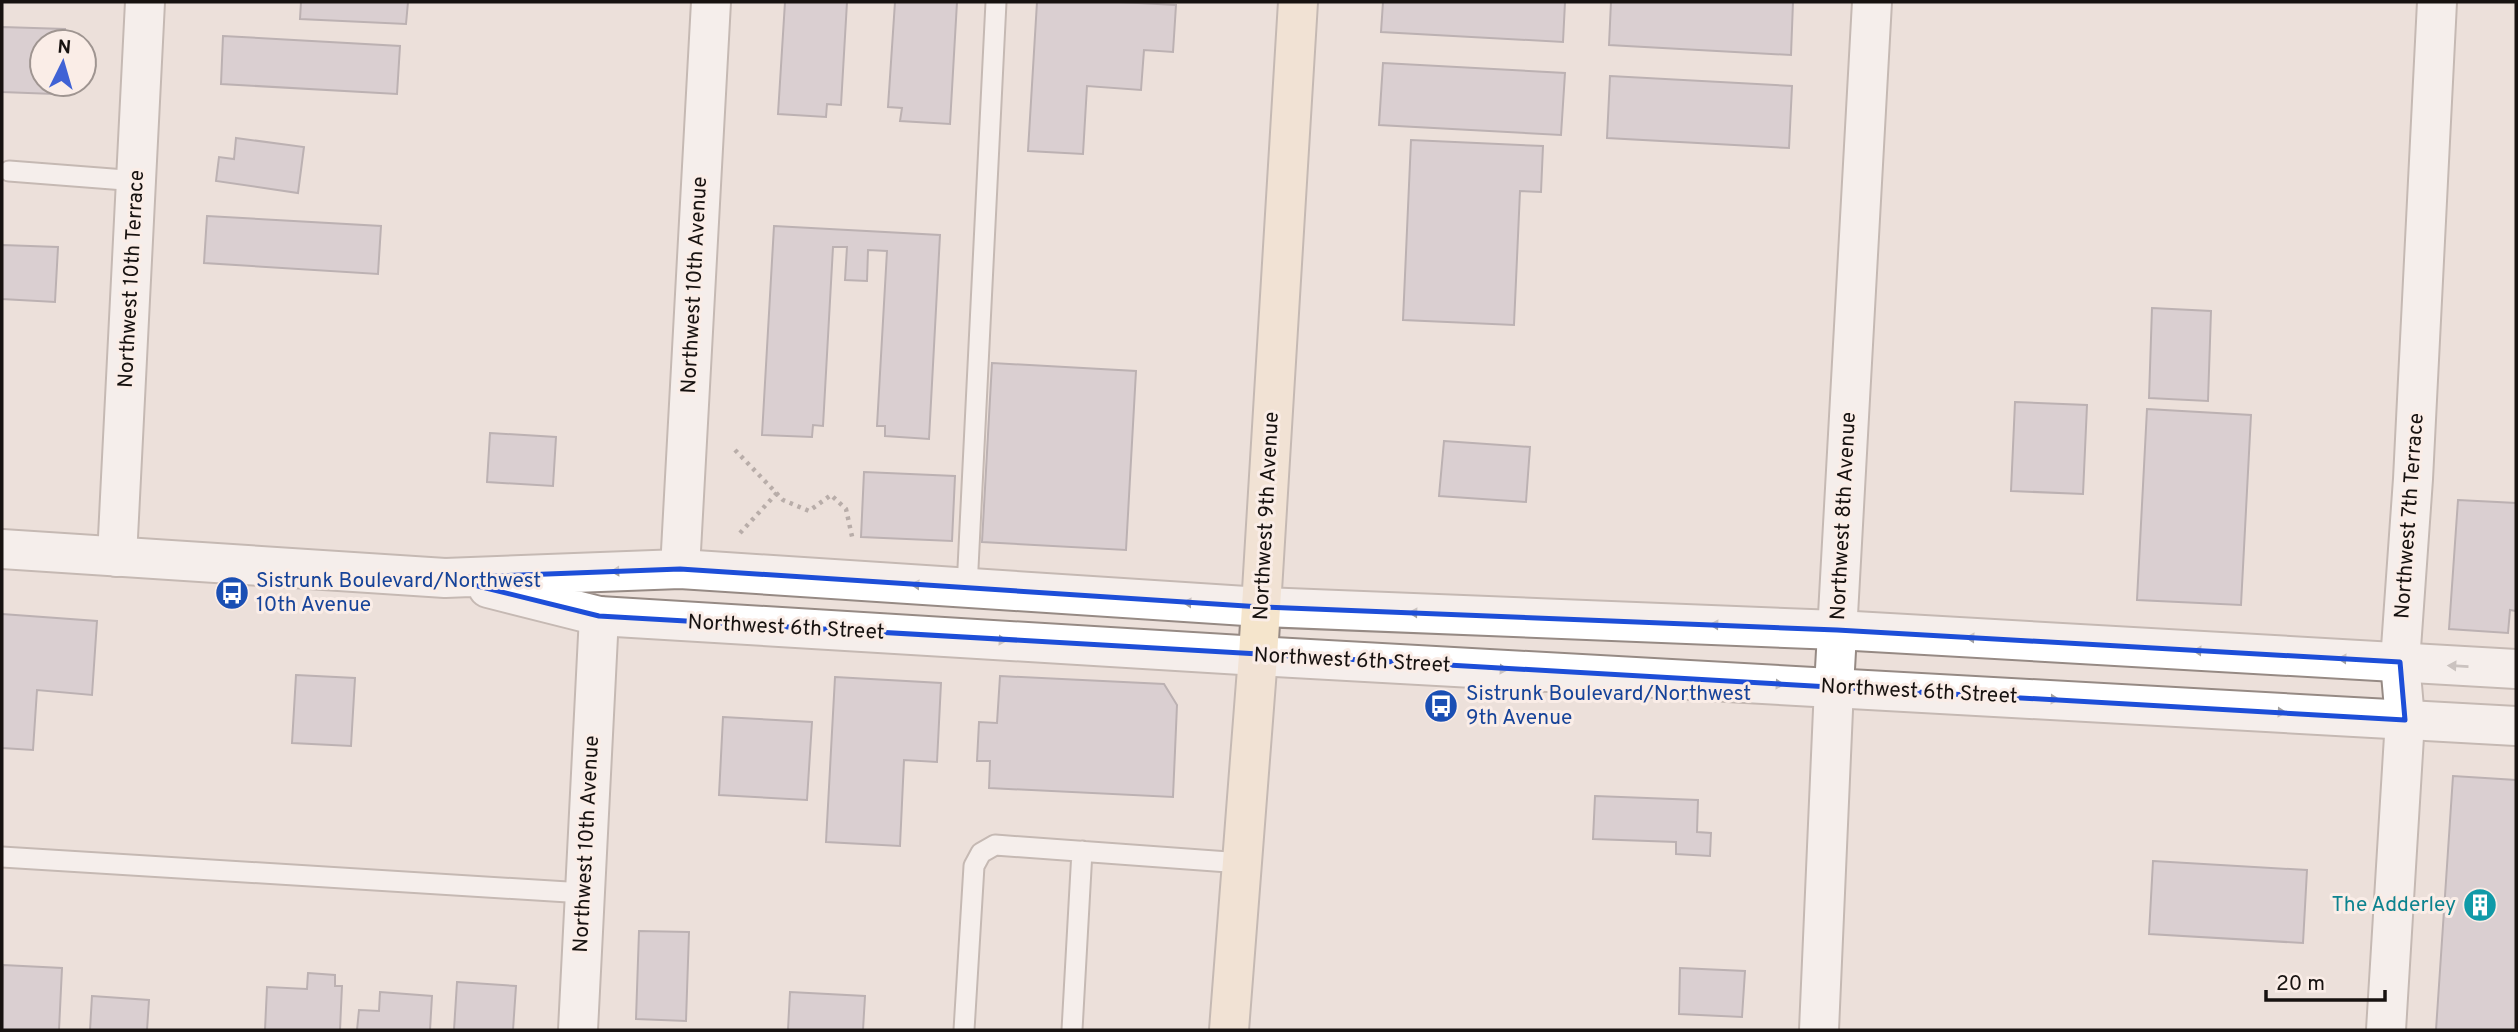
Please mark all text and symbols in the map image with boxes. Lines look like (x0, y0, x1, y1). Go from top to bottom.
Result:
north arrow (28, 28, 98, 98)
text: N (56, 36, 72, 61)
street label: Northwest 10th Terrace (113, 169, 151, 389)
street label: Northwest 10th Avenue (676, 176, 714, 394)
street label: Northwest 9th Avenue (1248, 411, 1286, 621)
street label: Northwest 8th Avenue (1825, 411, 1863, 621)
street label: Northwest 7th Terrace (2389, 412, 2431, 620)
one-way arrow (609, 566, 631, 577)
place label: Sistrunk Boulevard/Northwest 10th Avenue (256, 568, 541, 619)
bus stop icon: Sistrunk Boulevard/Northwest 10th Avenue (213, 574, 251, 612)
one-way arrow (910, 579, 932, 590)
one-way arrow (1182, 597, 1204, 608)
one-way arrow (1408, 608, 1430, 619)
street label: Northwest 6th Street (687, 609, 885, 647)
one-way arrow (1709, 620, 1731, 631)
one-way arrow (1965, 632, 1987, 643)
one-way arrow (986, 635, 1008, 646)
street label: Northwest 6th Street (1253, 642, 1451, 680)
one-way arrow (2192, 645, 2214, 656)
one-way arrow (2337, 654, 2359, 665)
one-way arrow (2447, 660, 2469, 671)
one-way arrow (1487, 664, 1509, 675)
street label: Northwest 6th Street (1820, 673, 2018, 711)
one-way arrow (1763, 679, 1785, 690)
place label: Sistrunk Boulevard/Northwest 9th Avenue (1466, 681, 1751, 732)
bus stop icon: Sistrunk Boulevard/Northwest 9th Avenue (1422, 687, 1460, 725)
one-way arrow (2038, 694, 2060, 705)
one-way arrow (2265, 707, 2287, 718)
street label: Northwest 10th Avenue (568, 735, 606, 953)
building icon: The Adderley (2461, 886, 2499, 924)
place label: The Adderley (2332, 892, 2456, 919)
scale bar (2266, 958, 2385, 1002)
text: 20 m (2276, 971, 2325, 998)

